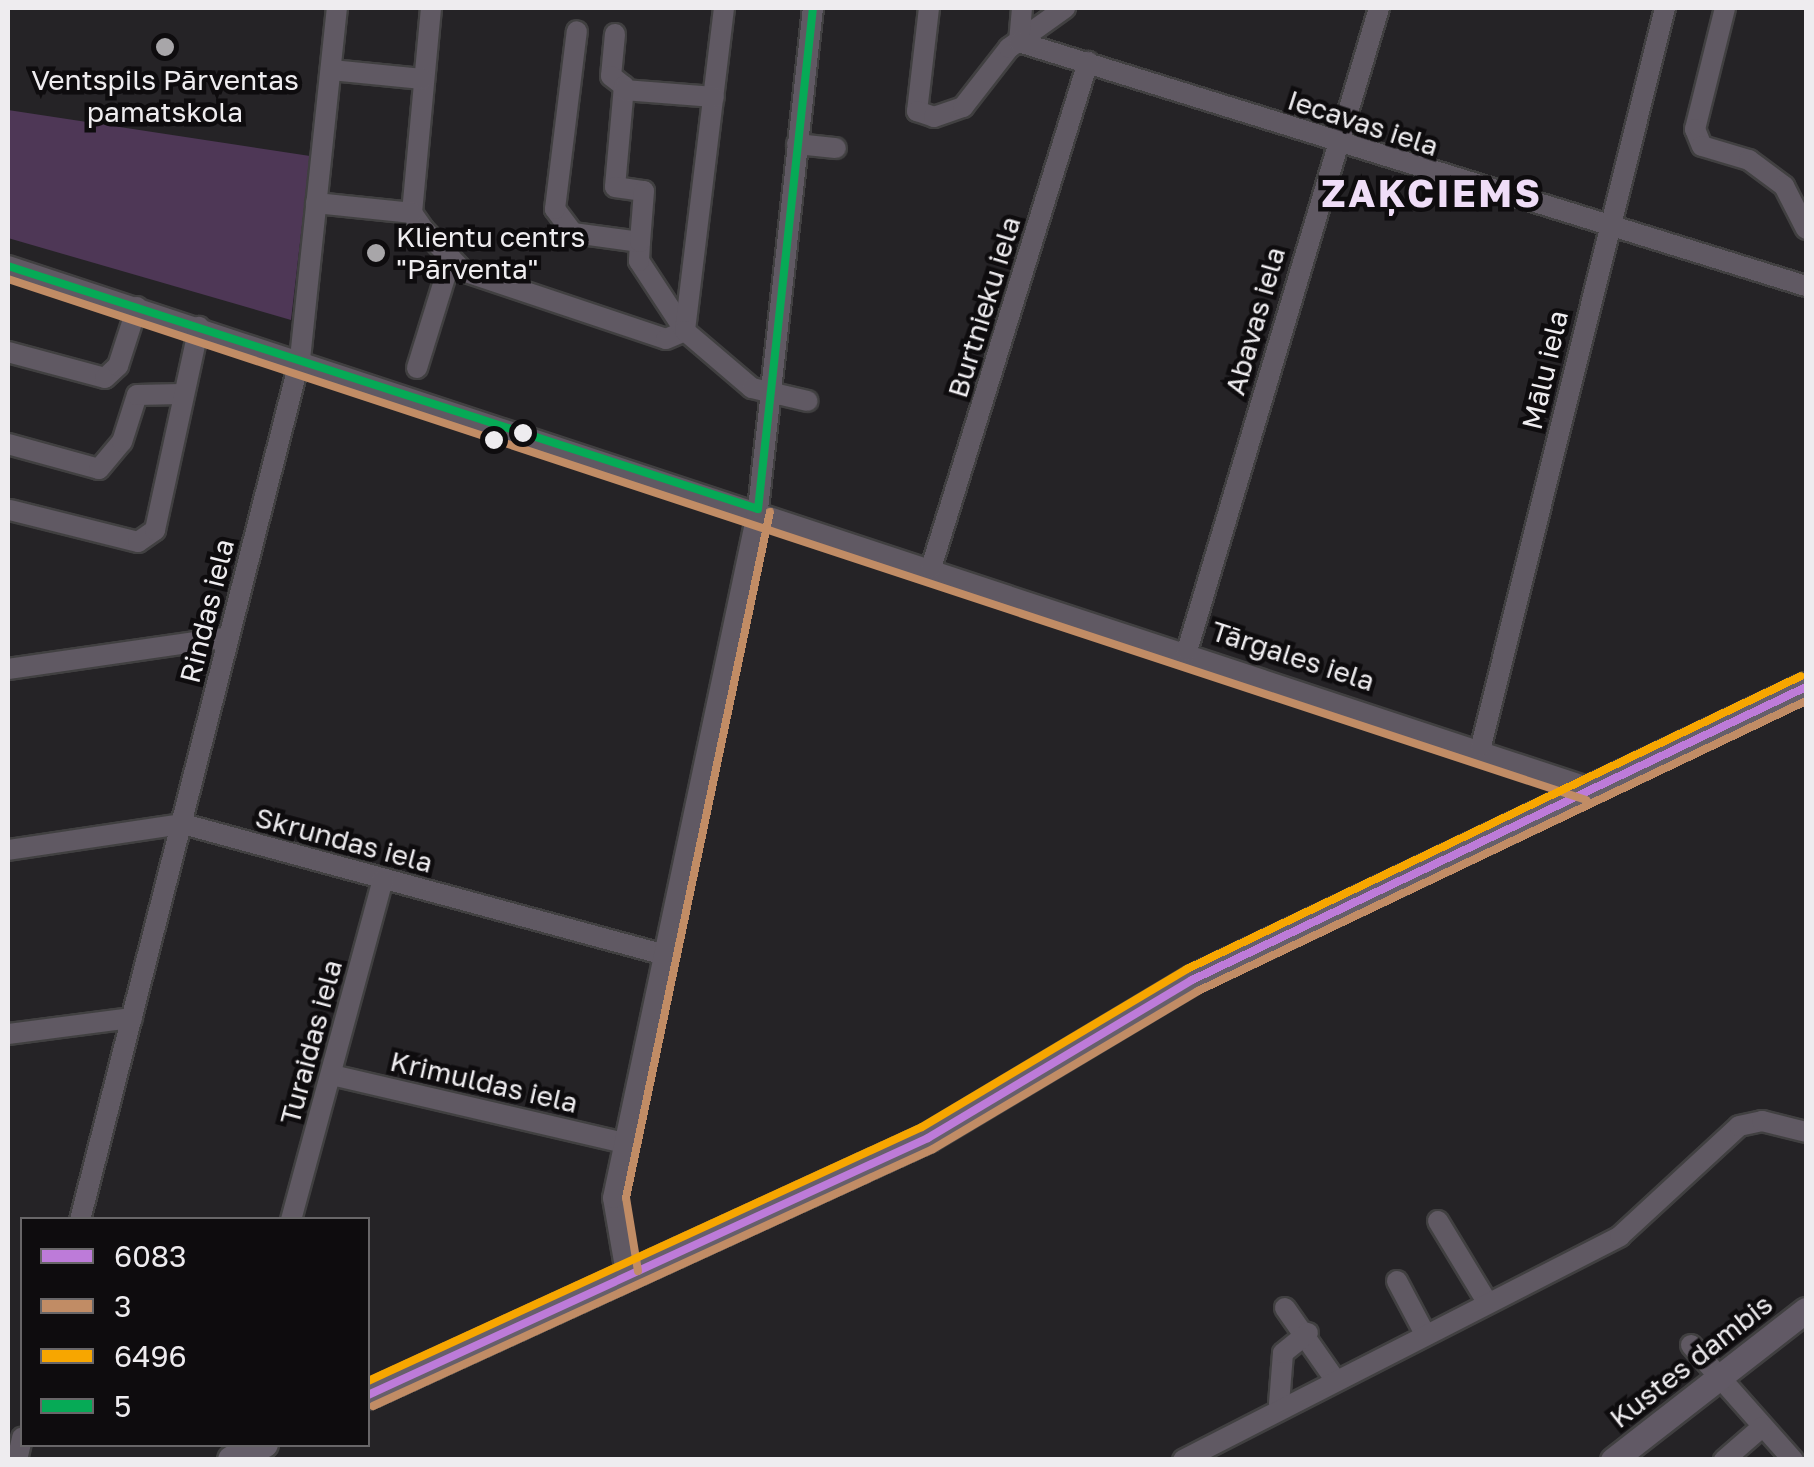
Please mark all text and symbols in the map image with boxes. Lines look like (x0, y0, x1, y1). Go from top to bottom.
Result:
marker: Ventspils Pārventas pamatskola (154, 36, 176, 58)
place label: Ventspils Pārventas pamatskola (31, 63, 299, 129)
street label: Iecavas iela (1283, 83, 1443, 163)
district label: ZAĶCIEMS (1322, 170, 1542, 216)
street label: Burtnieku iela (941, 212, 1027, 402)
place label: Klientu centrs "Pārventa" (396, 220, 585, 286)
marker: Klientu centrs "Pārventa" (365, 242, 387, 264)
street label: Abavas iela (1218, 243, 1292, 399)
street label: Mālu iela (1515, 307, 1575, 433)
unlabelled marker (513, 423, 533, 443)
unlabelled marker (484, 430, 504, 450)
street label: Rindas iela (173, 536, 241, 686)
street label: Tārgales iela (1207, 614, 1379, 698)
street label: Skrundas iela (252, 800, 436, 880)
street label: Turaidas iela (273, 956, 349, 1128)
street label: Krimuldas iela (387, 1044, 581, 1120)
legend (20, 1217, 370, 1447)
text: 6083 (114, 1238, 187, 1274)
street label: Kustes dambis (1603, 1287, 1779, 1435)
text: 3 (114, 1288, 132, 1324)
text: 6496 (114, 1338, 187, 1374)
text: 5 (114, 1388, 131, 1424)

